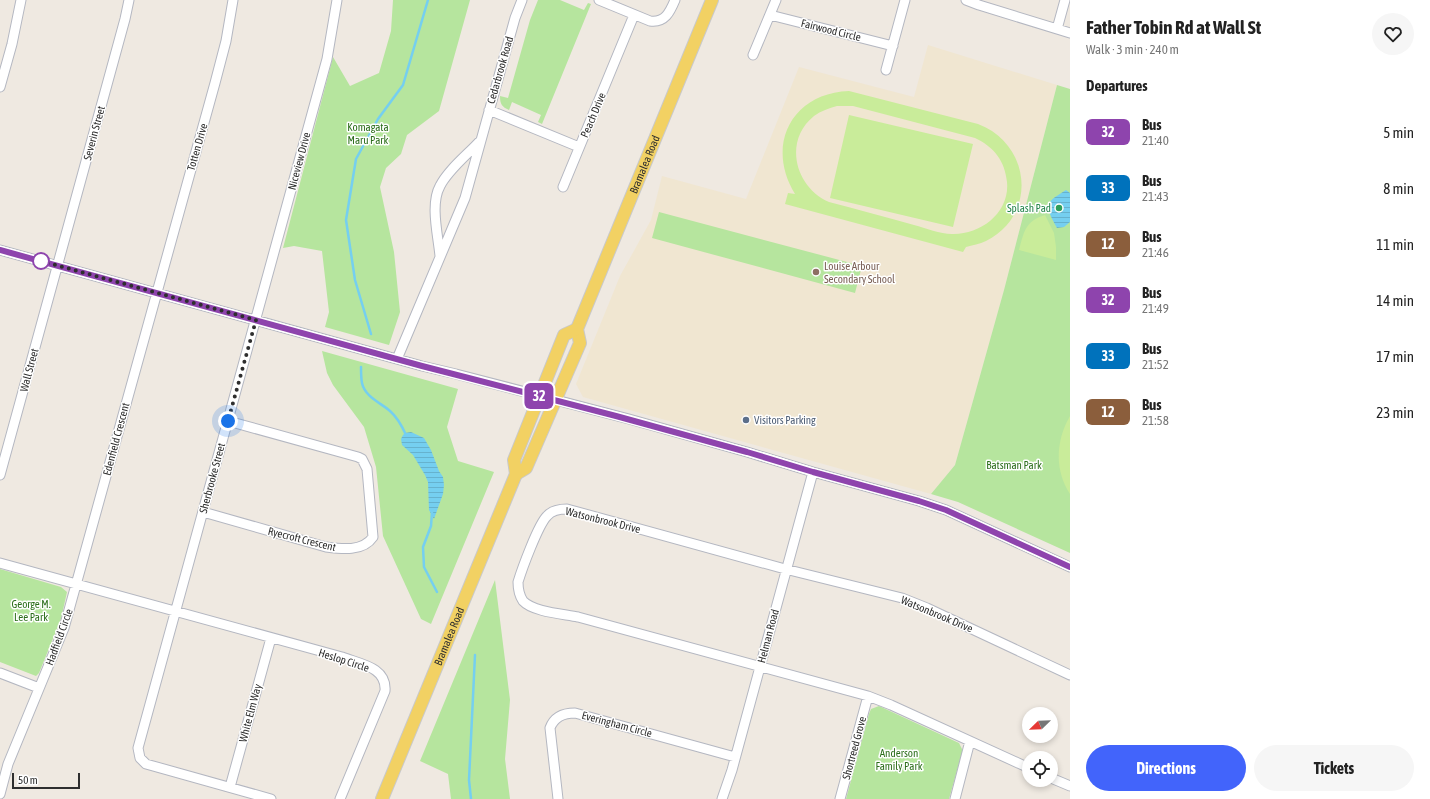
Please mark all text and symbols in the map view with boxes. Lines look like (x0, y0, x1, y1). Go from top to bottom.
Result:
button: heart (1372, 13, 1414, 55)
text: Father Tobin Rd at Wall St (1086, 16, 1261, 38)
street label: Fairwood Circle (800, 17, 862, 43)
street label: Cedarbrook Road (485, 35, 515, 105)
text: Walk · 3 min · 240 m (1086, 42, 1179, 57)
text: Departures (1086, 77, 1148, 94)
street label: Peach Drive (578, 91, 608, 139)
street label: Severin Street (81, 105, 107, 161)
text: Bus (1142, 116, 1162, 133)
park label: Komagata Maru Park (347, 121, 389, 146)
street label: Totten Drive (185, 122, 209, 172)
text: 32 (1101, 124, 1115, 140)
text: 5 min (1383, 124, 1414, 141)
street label: Niceview Drive (286, 131, 312, 191)
text: 21:40 (1142, 133, 1169, 148)
street label: Bramalea Road (627, 134, 662, 195)
text: Bus (1142, 172, 1162, 189)
text: 33 (1101, 180, 1115, 196)
text: 8 min (1383, 180, 1414, 197)
text: 21:43 (1142, 189, 1169, 204)
place label: Splash Pad (1007, 202, 1051, 214)
marker: Splash Pad (1054, 203, 1064, 213)
text: Bus (1142, 228, 1162, 245)
text: 12 (1101, 236, 1115, 252)
text: 11 min (1376, 236, 1414, 253)
text: 21:46 (1142, 245, 1169, 260)
unlabelled marker (32, 252, 50, 270)
place label: Louise Arbour Secondary School (824, 260, 895, 285)
marker: Louise Arbour Secondary School (811, 267, 821, 277)
text: Bus (1142, 284, 1162, 301)
text: 32 (1101, 292, 1115, 308)
text: 14 min (1376, 292, 1414, 309)
text: 21:49 (1142, 301, 1169, 316)
text: Bus (1142, 340, 1162, 357)
street label: Wall Street (17, 347, 41, 393)
text: 33 (1101, 348, 1115, 364)
text: 17 min (1376, 348, 1414, 365)
text: 21:52 (1142, 357, 1169, 372)
line badge: 32 (521, 383, 557, 409)
text: 32 (532, 388, 546, 404)
text: Bus (1142, 396, 1162, 413)
street label: Edenfield Crescent (101, 401, 131, 477)
text: 12 (1101, 404, 1115, 420)
text: 23 min (1376, 404, 1414, 421)
your location (218, 411, 238, 431)
text: 21:58 (1142, 413, 1169, 428)
place label: Visitors Parking (754, 414, 816, 426)
marker: Visitors Parking (741, 415, 751, 425)
street label: Sherbrooke Street (197, 442, 227, 514)
park label: Batsman Park (986, 459, 1042, 471)
street label: Watsonbrook Drive (564, 505, 642, 535)
street label: Ryecroft Crescent (267, 525, 337, 553)
street label: Watsonbrook Drive (899, 593, 975, 635)
park label: George M. Lee Park (11, 598, 51, 623)
street label: Bramalea Road (432, 605, 466, 667)
street label: Hadfield Circle (43, 607, 75, 667)
street label: Helman Road (755, 608, 781, 664)
street label: Heslop Circle (317, 646, 371, 674)
street label: White Elm Way (236, 682, 264, 743)
north arrow (1022, 707, 1058, 743)
map controls (1022, 707, 1058, 787)
street label: Everingham Circle (580, 709, 654, 739)
street label: Shortreed Grove (840, 715, 868, 781)
button: Directions (1086, 745, 1246, 791)
button: Tickets (1254, 745, 1414, 791)
park label: Anderson Family Park (876, 747, 923, 772)
button: locate (1022, 751, 1058, 787)
scale bar (12, 771, 80, 790)
text: 50 m (18, 774, 38, 786)

